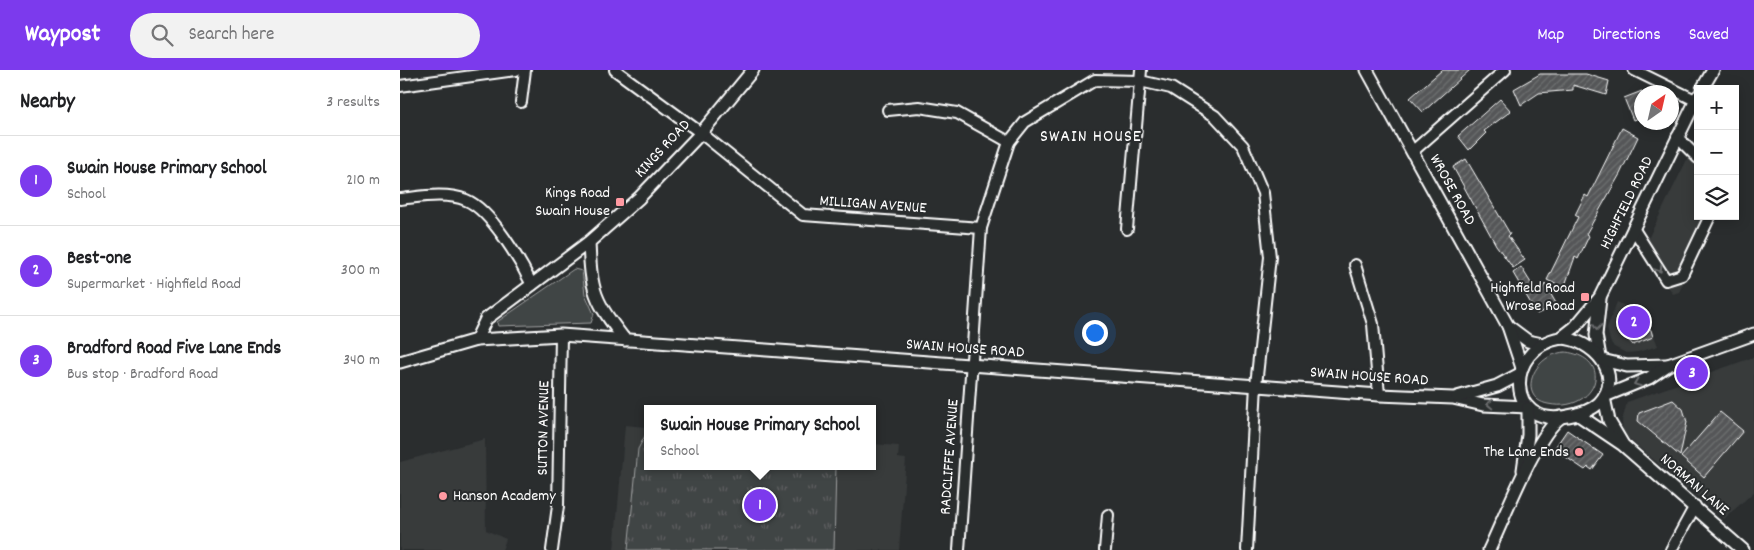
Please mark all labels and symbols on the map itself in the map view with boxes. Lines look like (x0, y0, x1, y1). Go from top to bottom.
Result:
north arrow (1634, 85, 1679, 130)
street label: KINGS ROAD (630, 114, 696, 184)
district label: SWAIN HOUSE (1040, 125, 1142, 150)
street label: WROSE ROAD (1423, 150, 1481, 230)
street label: HIGHFIELD ROAD (1594, 152, 1660, 254)
place label: Kings Road Swain House (535, 182, 610, 223)
street label: MILLIGAN AVENUE (819, 190, 928, 220)
marker: Kings Road Swain House (614, 196, 626, 208)
one-way arrow (1653, 264, 1662, 273)
place label: Highfield Road Wrose Road (1490, 277, 1575, 318)
marker: Highfield Road Wrose Road (1579, 291, 1591, 303)
pin: 2 (1618, 303, 1650, 341)
your location (1082, 320, 1108, 346)
one-way arrow (1591, 323, 1602, 331)
street label: SWAIN HOUSE ROAD (905, 333, 1025, 365)
pin: 3 (1676, 354, 1708, 392)
street label: SWAIN HOUSE ROAD (1309, 361, 1429, 393)
one-way arrow (1634, 377, 1642, 387)
street label: SUTTON AVENUE (532, 380, 556, 476)
street label: RADCLIFFE AVENUE (934, 398, 966, 516)
one-way arrow (1486, 399, 1494, 410)
place label: The Lane Ends (1484, 441, 1569, 464)
marker: The Lane Ends (1573, 446, 1585, 458)
street label: NORMAN LANE (1654, 448, 1734, 522)
place label: Hanson Academy (453, 485, 556, 508)
pin: 1 (744, 486, 776, 524)
marker: Hanson Academy (437, 490, 449, 502)

